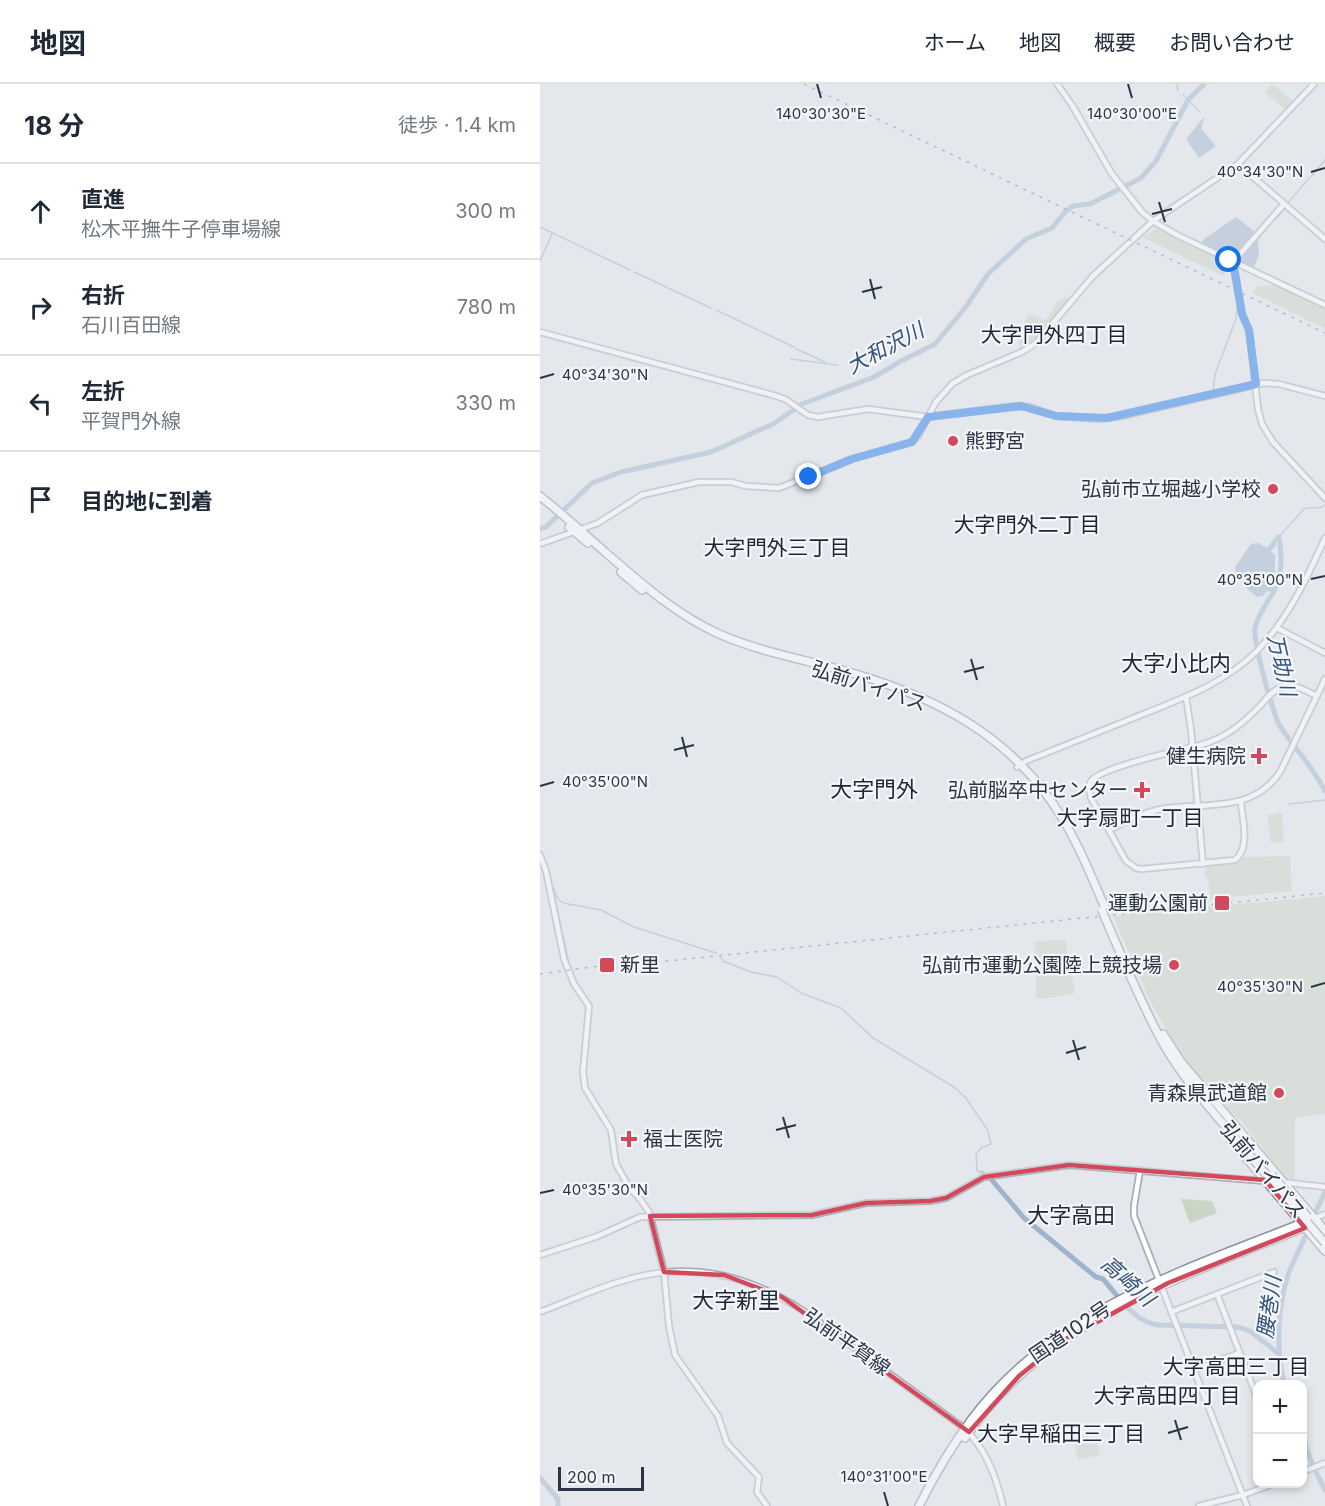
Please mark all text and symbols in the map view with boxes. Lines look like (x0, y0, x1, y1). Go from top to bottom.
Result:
text: 地図 (30, 26, 86, 60)
text: ホーム (924, 30, 986, 55)
text: 地図 (1019, 30, 1061, 55)
text: 概要 (1094, 30, 1136, 55)
text: お問い合わせ (1169, 30, 1295, 55)
text: 140°30'30"E (776, 104, 866, 123)
text: 140°30'00"E (1087, 104, 1177, 123)
text: 18 分 (24, 110, 84, 141)
text: 徒歩 · 1.4 km (398, 113, 516, 137)
text: 40°34'30"N (1217, 162, 1303, 181)
text: 直進 (81, 186, 125, 212)
icon: ahead (24, 195, 57, 228)
text: 300 m (455, 199, 516, 223)
text: 松木平撫牛子停車場線 (81, 217, 281, 241)
route start (1215, 246, 1241, 272)
text: 右折 (81, 282, 125, 308)
icon: right (24, 291, 57, 324)
text: 780 m (457, 295, 516, 319)
text: 石川百田線 (81, 313, 181, 337)
water label: 大和沢川 (842, 316, 930, 379)
district label: 大字門外四丁目 (981, 322, 1128, 347)
text: 40°34'30"N (562, 365, 648, 384)
text: 左折 (81, 378, 125, 404)
icon: left (24, 387, 57, 420)
text: 330 m (456, 391, 516, 415)
text: 平賀門外線 (81, 409, 181, 433)
place label: 熊野宮 (965, 429, 1025, 453)
marker: 熊野宮 (946, 434, 960, 448)
route end (795, 463, 821, 489)
place label: 弘前市立堀越小学校 (1081, 477, 1261, 501)
marker: 弘前市立堀越小学校 (1266, 482, 1280, 496)
icon: arrive (24, 483, 57, 516)
text: 目的地に到着 (81, 488, 213, 514)
district label: 大字門外二丁目 (954, 512, 1101, 537)
district label: 大字門外三丁目 (704, 535, 851, 560)
text: 40°35'00"N (1217, 570, 1303, 589)
water label: 万助川 (1263, 631, 1302, 700)
district label: 大字小比内 (1121, 650, 1231, 676)
street label: 弘前バイパス (808, 656, 930, 716)
place label: 健生病院 (1166, 744, 1246, 768)
marker: 健生病院 (1250, 747, 1268, 765)
text: 40°35'00"N (562, 772, 648, 791)
district label: 大字門外 (830, 776, 918, 802)
place label: 弘前脳卒中センター (948, 778, 1128, 802)
marker: 弘前脳卒中センター (1133, 781, 1151, 799)
district label: 大字扇町一丁目 (1057, 805, 1204, 830)
place label: 運動公園前 (1108, 891, 1208, 915)
marker: 運動公園前 (1213, 894, 1231, 912)
place label: 新里 (620, 953, 660, 977)
place label: 弘前市運動公園陸上競技場 (922, 953, 1162, 977)
marker: 新里 (598, 956, 616, 974)
marker: 弘前市運動公園陸上競技場 (1167, 958, 1181, 972)
text: 40°35'30"N (1217, 977, 1303, 996)
place label: 青森県武道館 (1147, 1081, 1267, 1105)
marker: 青森県武道館 (1272, 1086, 1286, 1100)
street label: 弘前バイパス (1215, 1116, 1311, 1224)
place label: 福士医院 (643, 1127, 723, 1151)
marker: 福士医院 (620, 1130, 638, 1148)
text: 40°35'30"N (562, 1180, 648, 1199)
district label: 大字高田 (1027, 1202, 1115, 1228)
water label: 高崎川 (1096, 1251, 1161, 1313)
water label: 腰巻川 (1252, 1272, 1286, 1340)
district label: 大字新里 (692, 1287, 780, 1313)
street label: 国道102号 (1025, 1296, 1115, 1368)
street label: 弘前平賀線 (799, 1303, 895, 1381)
district label: 大字高田三丁目 (1163, 1354, 1310, 1379)
map controls (1253, 1380, 1307, 1488)
button: + (1253, 1380, 1307, 1434)
district label: 大字高田四丁目 (1094, 1383, 1241, 1408)
district label: 大字早稲田三丁目 (977, 1421, 1145, 1446)
button: − (1253, 1434, 1307, 1488)
scale bar (558, 1464, 644, 1492)
text: 200 m (567, 1467, 615, 1487)
text: 140°31'00"E (841, 1467, 927, 1486)

